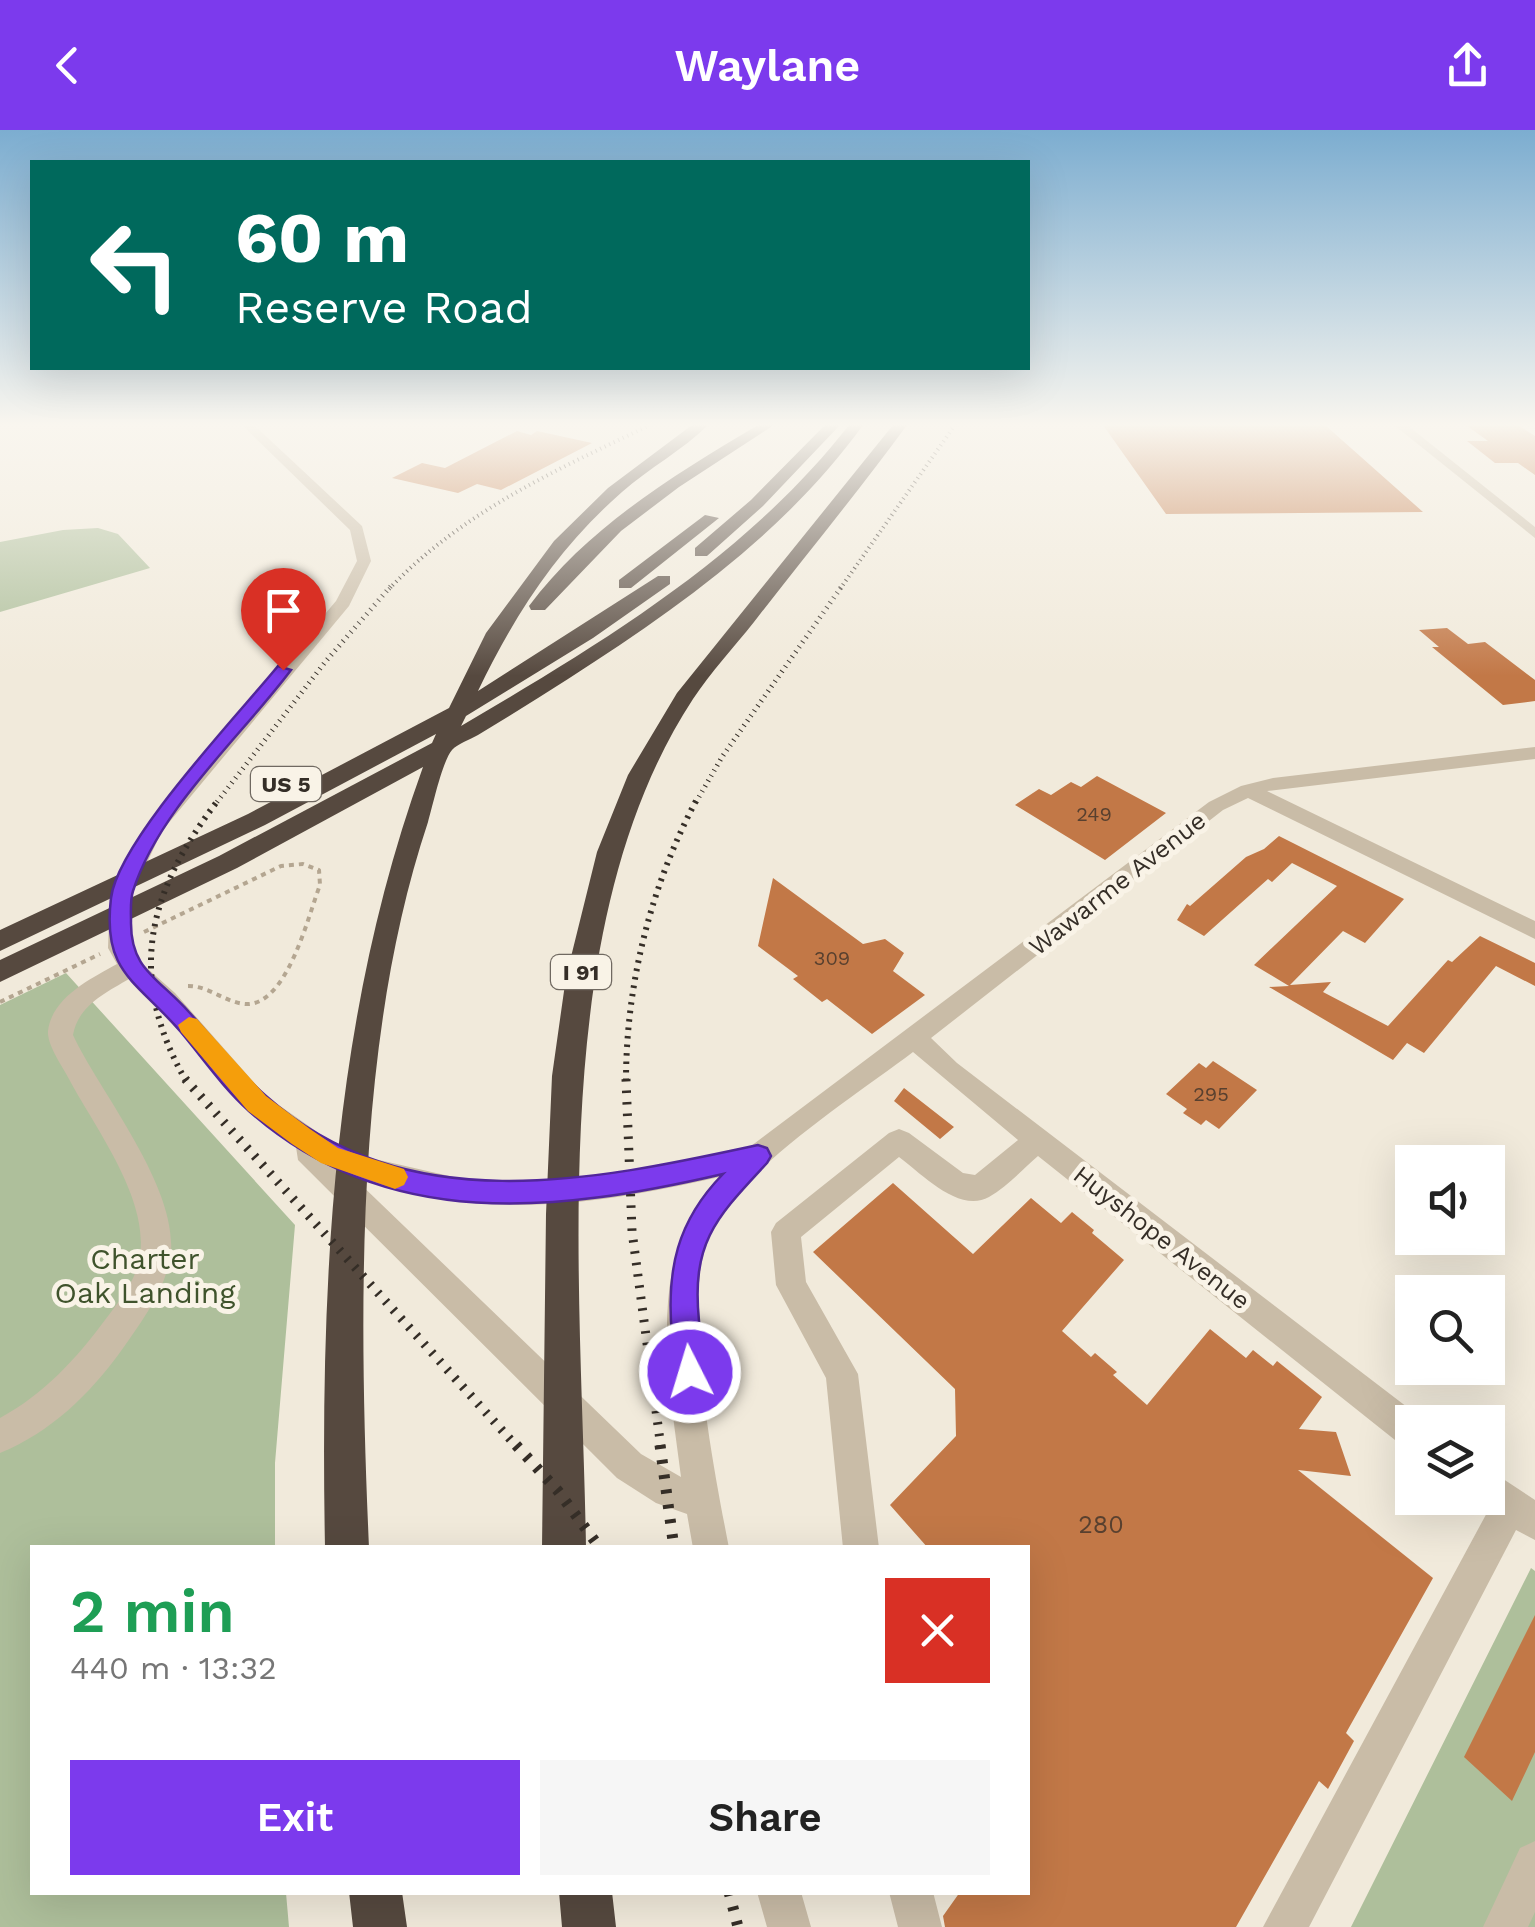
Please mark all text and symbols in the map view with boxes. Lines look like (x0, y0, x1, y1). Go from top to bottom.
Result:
icon: back (40, 38, 95, 93)
icon: share (1440, 38, 1495, 93)
text: Waylane (675, 39, 860, 92)
text: 60 m (235, 197, 409, 279)
icon: left (70, 200, 200, 330)
text: Reserve Road (235, 281, 533, 334)
pin (241, 568, 326, 671)
icon: arrive (256, 583, 311, 638)
road number: US 5 (251, 767, 321, 801)
house number: 249 (1076, 802, 1112, 826)
street label: Wawarme Avenue (1023, 805, 1211, 961)
house number: 309 (814, 946, 850, 970)
road number: I 91 (551, 955, 611, 989)
house number: 295 (1193, 1082, 1229, 1106)
map controls (1395, 1145, 1505, 1515)
button: sound (1395, 1145, 1505, 1255)
street label: Huyshope Avenue (1068, 1160, 1256, 1315)
park label: Charter Oak Landing (55, 1241, 235, 1310)
button: search (1395, 1275, 1505, 1385)
position arrow (638, 1320, 742, 1424)
button: layers (1395, 1405, 1505, 1515)
house number: 280 (1078, 1510, 1124, 1539)
text: 2 min (70, 1576, 235, 1647)
button: close (885, 1578, 990, 1683)
text: 440 m · 13:32 (70, 1649, 277, 1687)
button: Exit (70, 1760, 520, 1875)
button: Share (540, 1760, 990, 1875)

